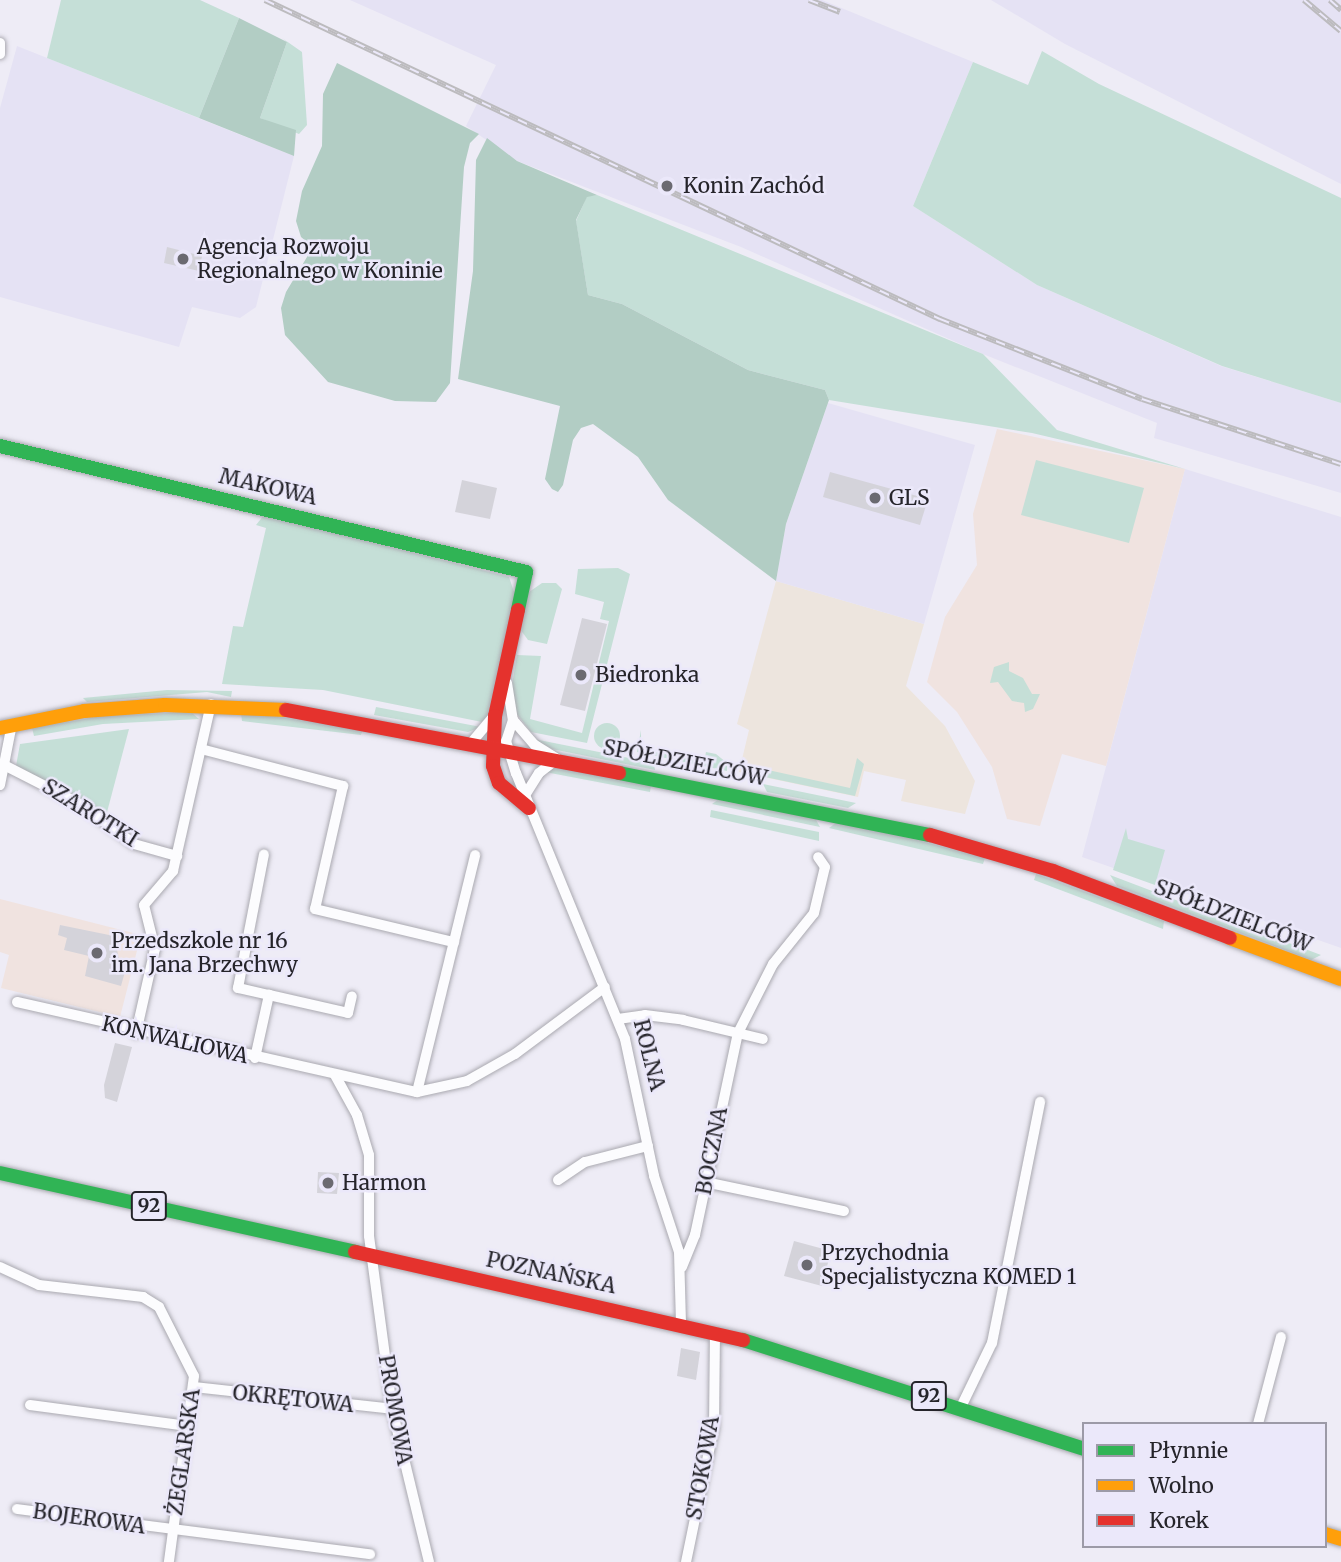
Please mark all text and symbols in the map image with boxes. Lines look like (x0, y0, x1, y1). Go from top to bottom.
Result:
place label: Konin Zachód (683, 173, 824, 199)
marker: Konin Zachód (657, 176, 677, 196)
place label: Agencja Rozwoju Regionalnego w Koninie (197, 234, 443, 284)
marker: Agencja Rozwoju Regionalnego w Koninie (175, 251, 191, 267)
street label: MAKOWA (217, 464, 319, 510)
place label: GLS (889, 485, 930, 511)
marker: GLS (867, 490, 883, 506)
place label: Biedronka (595, 662, 699, 688)
marker: Biedronka (573, 667, 589, 683)
street label: SPÓŁDZIELCÓW (601, 735, 769, 791)
street label: SZAROTKI (37, 774, 143, 852)
street label: SPÓŁDZIELCÓW (1151, 874, 1315, 958)
place label: Przedszkole nr 16 im. Jana Brzechwy (111, 928, 298, 978)
marker: Przedszkole nr 16 im. Jana Brzechwy (89, 945, 105, 961)
street label: KONWALIOWA (99, 1011, 251, 1069)
street label: ROLNA (628, 1017, 670, 1093)
street label: BOCZNA (691, 1105, 733, 1197)
place label: Harmon (342, 1170, 426, 1196)
marker: Harmon (320, 1175, 336, 1191)
road number: 92 (130, 1190, 168, 1222)
place label: Przychodnia Specjalistyczna KOMED 1 (821, 1240, 1076, 1290)
street label: POZNAŃSKA (484, 1247, 618, 1299)
marker: Przychodnia Specjalistyczna KOMED 1 (799, 1257, 815, 1273)
street label: PROMOWA (373, 1353, 417, 1467)
street label: OKRĘTOWA (231, 1380, 355, 1418)
road number: 92 (910, 1380, 948, 1412)
street label: ŻEGLARSKA (163, 1387, 205, 1517)
street label: STOKOWA (681, 1414, 725, 1522)
legend (1082, 1422, 1327, 1548)
text: Płynnie (1149, 1437, 1228, 1464)
text: Wolno (1149, 1472, 1214, 1499)
street label: BOJEROWA (31, 1499, 147, 1539)
text: Korek (1149, 1507, 1209, 1534)

